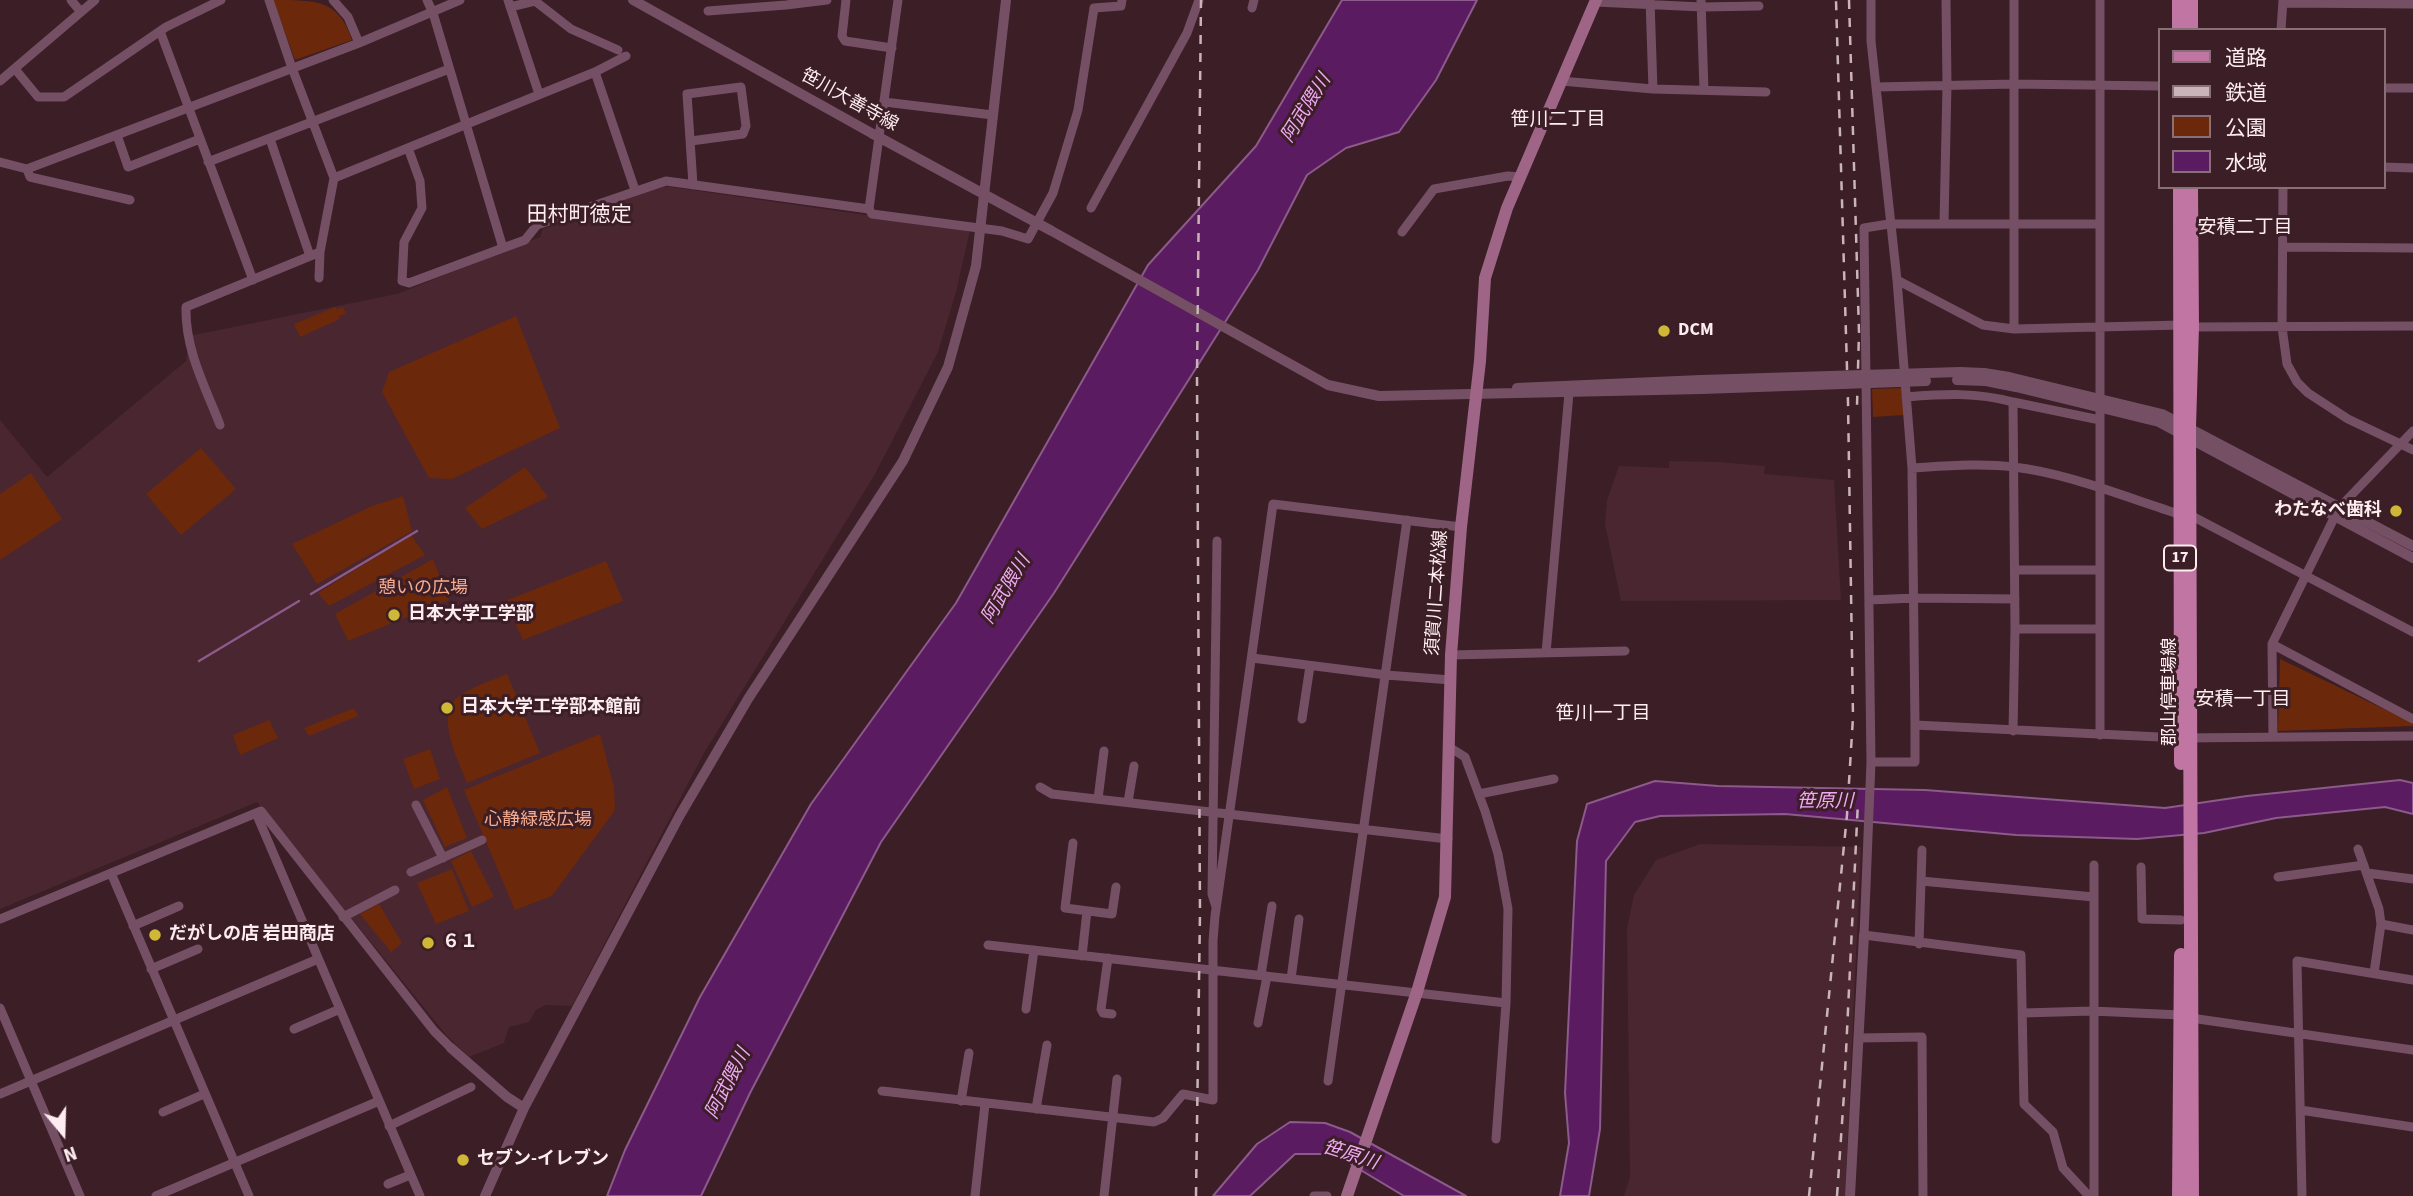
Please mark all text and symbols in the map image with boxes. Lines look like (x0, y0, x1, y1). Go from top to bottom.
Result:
legend (2158, 28, 2385, 189)
text: 道路 (2225, 43, 2267, 73)
street label: 笹川大善寺線 (797, 65, 901, 137)
water label: 阿武隈川 (1277, 71, 1337, 147)
text: 鉄道 (2225, 78, 2267, 108)
district label: 笹川二丁目 (1511, 110, 1605, 132)
text: 公園 (2225, 113, 2267, 143)
text: 水域 (2225, 148, 2267, 178)
district label: 田村町徳定 (527, 203, 631, 229)
district label: 安積二丁目 (2198, 218, 2292, 240)
place label: DCM (1678, 320, 1714, 342)
marker: DCM (1656, 323, 1672, 339)
place label: わたなべ歯科 (2274, 500, 2382, 522)
marker: わたなべ歯科 (2388, 503, 2404, 519)
street label: 須賀川二本松線 (1423, 529, 1453, 657)
road number: 17 (2164, 545, 2196, 570)
water label: 阿武隈川 (978, 552, 1036, 628)
park label: 憩いの広場 (378, 578, 468, 600)
place label: 日本大学工学部 (408, 604, 534, 626)
marker: 日本大学工学部 (386, 607, 402, 623)
street label: 郡山停車場線 (2160, 638, 2182, 746)
district label: 安積一丁目 (2196, 690, 2290, 712)
place label: 日本大学工学部本館前 (461, 697, 641, 719)
marker: 日本大学工学部本館前 (439, 700, 455, 716)
district label: 笹川一丁目 (1556, 704, 1650, 726)
water label: 笹原川 (1797, 792, 1853, 814)
park label: 心静緑感広場 (484, 810, 592, 832)
place label: だがしの店 岩田商店 (169, 924, 335, 946)
marker: だがしの店 岩田商店 (147, 927, 163, 943)
place label: ６１ (442, 932, 478, 954)
marker: ６１ (420, 935, 436, 951)
water label: 阿武隈川 (702, 1045, 756, 1123)
north arrow (28, 1098, 98, 1168)
water label: 笹原川 (1319, 1136, 1381, 1176)
text: N (60, 1139, 80, 1168)
place label: セブン-イレブン (477, 1149, 609, 1171)
marker: セブン-イレブン (455, 1152, 471, 1168)

